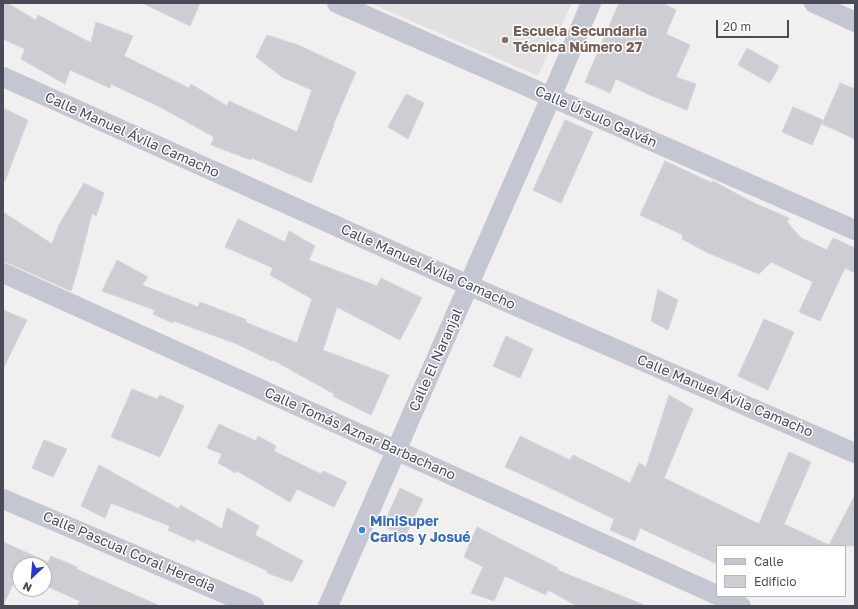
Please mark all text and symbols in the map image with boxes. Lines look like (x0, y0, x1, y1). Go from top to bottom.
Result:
scale bar (718, 12, 791, 38)
text: 20 m (723, 19, 751, 34)
place label: Escuela Secundaria Técnica Número 27 (513, 24, 647, 56)
marker: Escuela Secundaria Técnica Número 27 (500, 35, 510, 45)
street label: Calle Úrsulo Galván (532, 83, 660, 151)
street label: Calle Manuel Ávila Camacho (42, 89, 222, 181)
street label: Calle Manuel Ávila Camacho (338, 221, 518, 313)
street label: Calle El Naranjal (406, 306, 466, 414)
street label: Calle Manuel Ávila Camacho (635, 351, 815, 441)
street label: Calle Tomás Aznar Barbachano (262, 384, 458, 484)
street label: Calle Pascual Coral Heredia (40, 508, 218, 596)
place label: MiniSuper Carlos y Josué (370, 514, 471, 546)
marker: MiniSuper Carlos y Josué (357, 525, 367, 535)
legend (716, 545, 846, 597)
text: Calle (754, 554, 783, 569)
north arrow (12, 557, 52, 597)
text: Edificio (754, 574, 796, 589)
text: N (20, 580, 34, 595)

